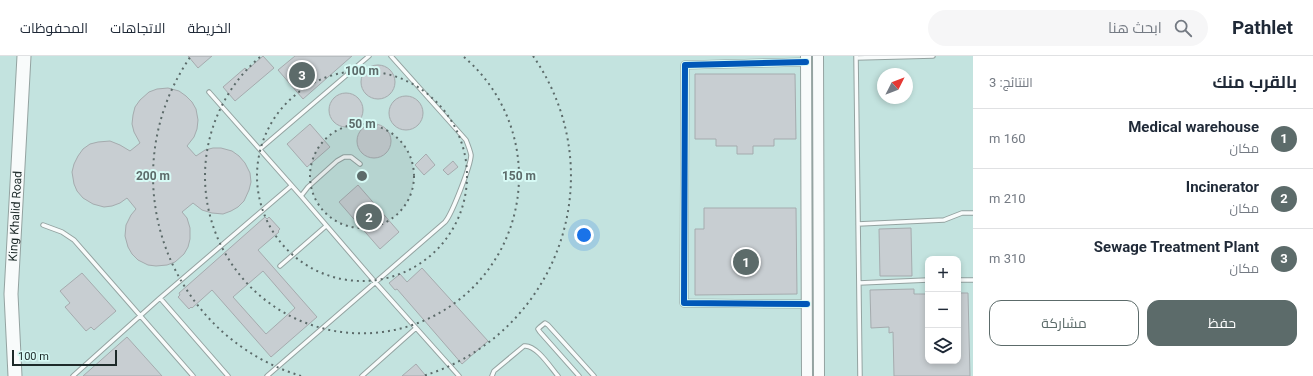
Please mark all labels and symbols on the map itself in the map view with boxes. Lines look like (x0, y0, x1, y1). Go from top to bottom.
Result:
pin: 3 (289, 60, 315, 90)
text: 100 m (345, 64, 379, 78)
north arrow (877, 68, 913, 104)
text: 50 m (348, 117, 376, 131)
text: 200 m (136, 169, 170, 183)
centre of rings (355, 169, 369, 183)
text: 150 m (502, 169, 536, 183)
street label: King Khalid Road (6, 171, 25, 262)
pin: 2 (356, 202, 382, 232)
your location (574, 225, 594, 245)
pin: 1 (733, 247, 759, 277)
scale bar (12, 348, 117, 367)

